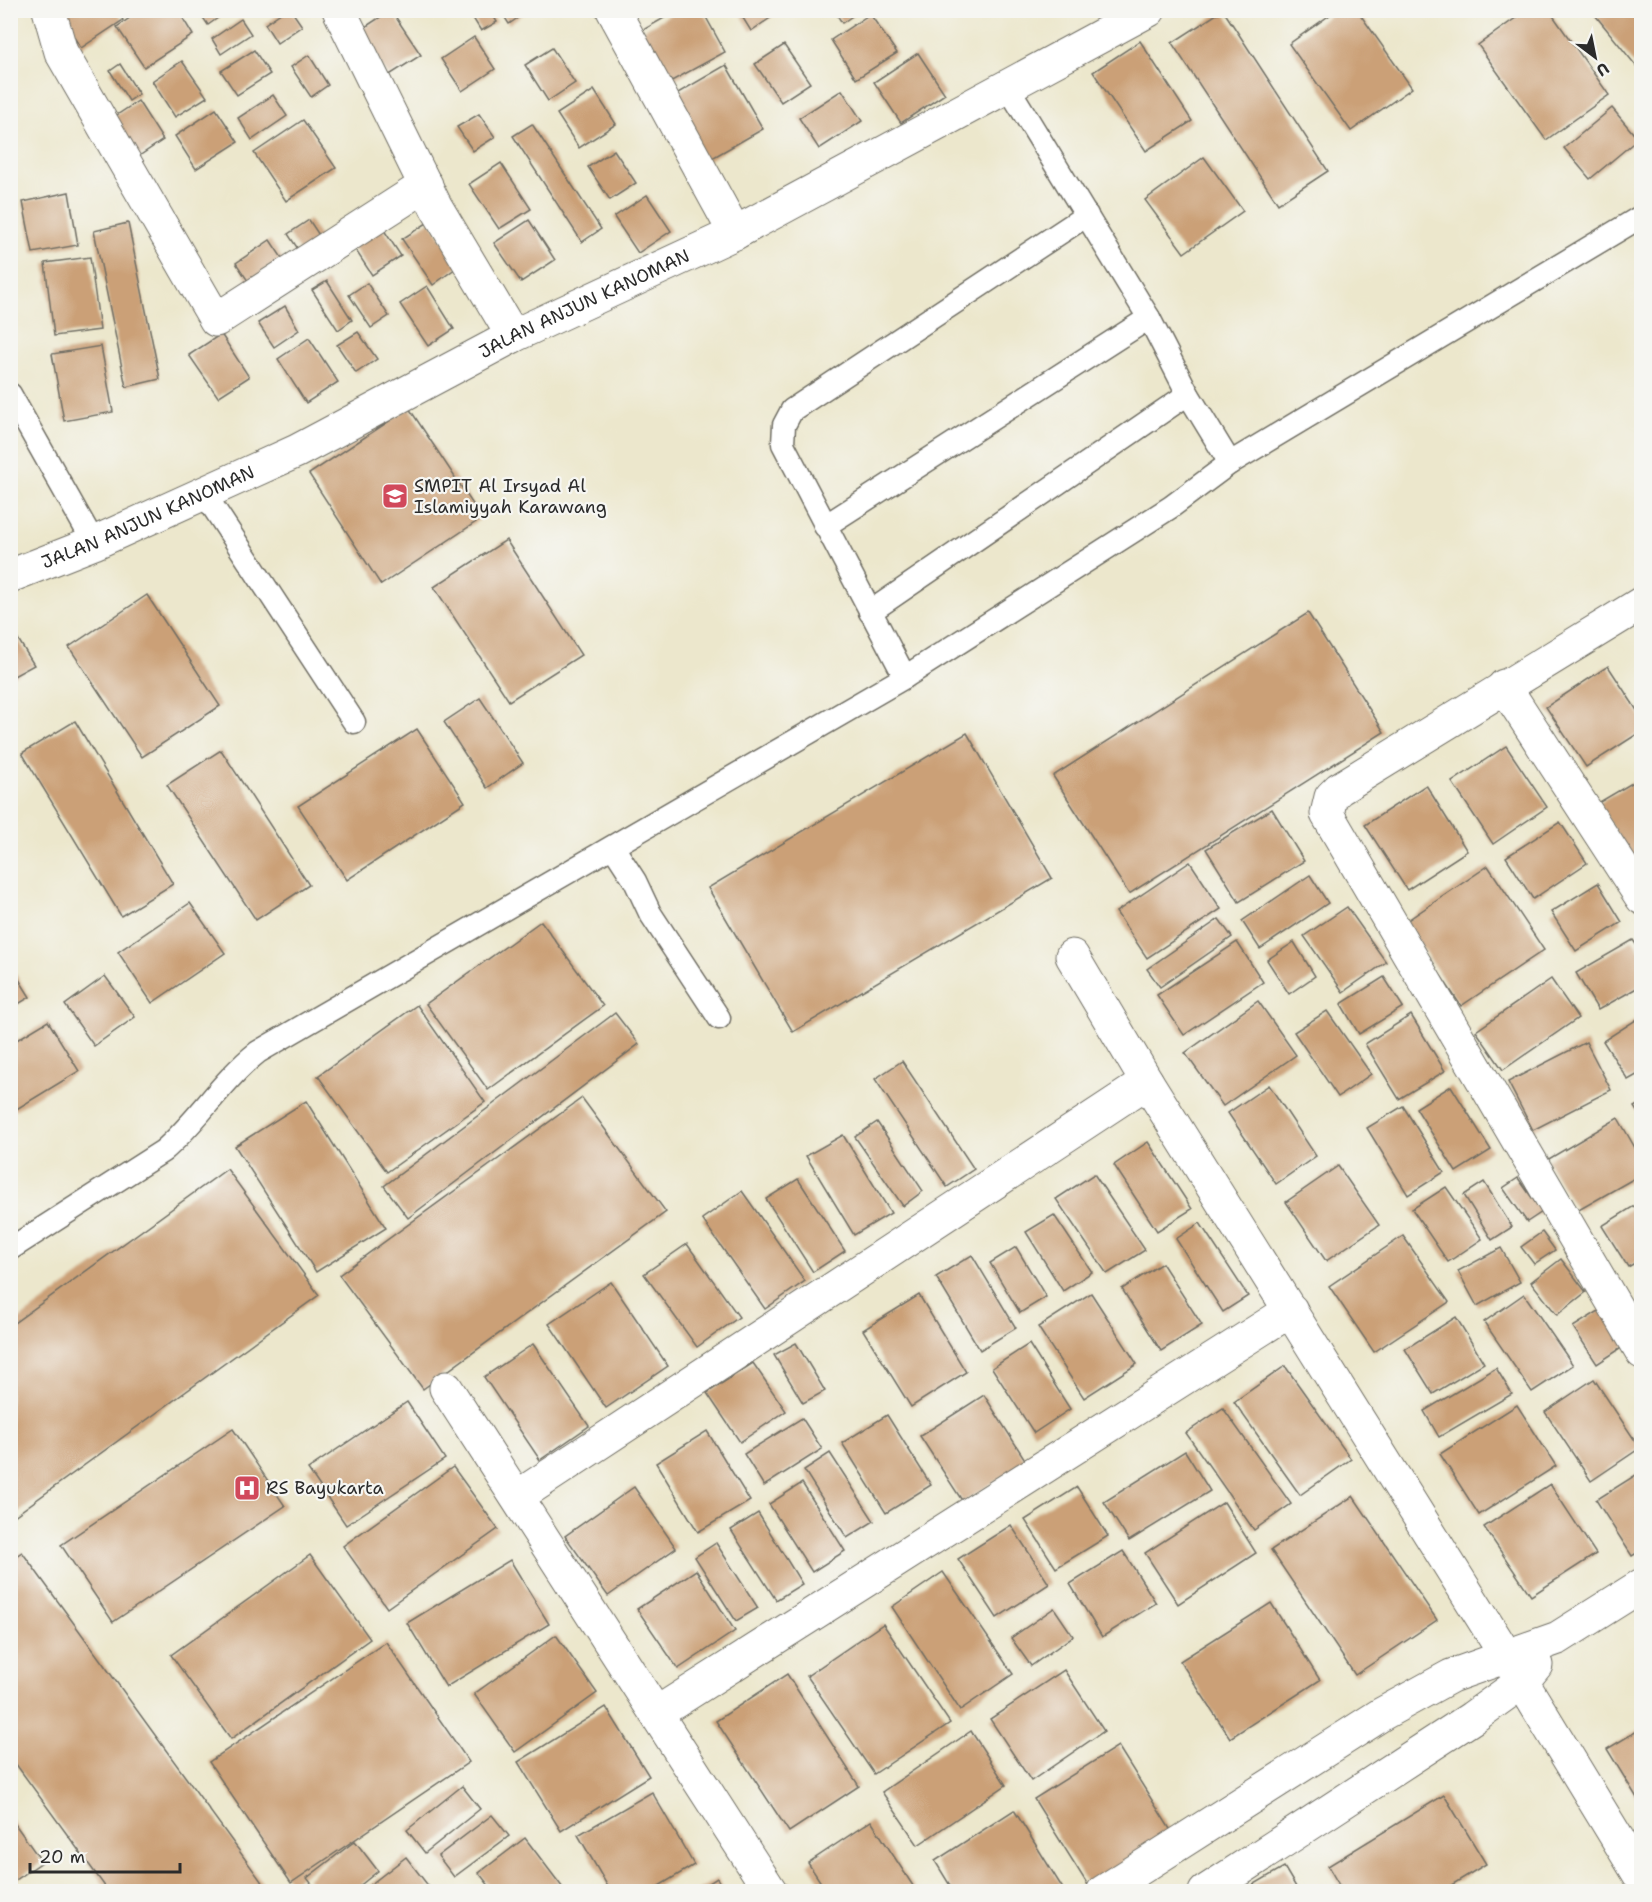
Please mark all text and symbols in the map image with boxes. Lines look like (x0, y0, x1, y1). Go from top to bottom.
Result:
north arrow (1565, 27, 1625, 87)
text: U (1592, 57, 1613, 81)
street label: JALAN ANJUN KANOMAN (475, 244, 693, 364)
street label: JALAN ANJUN KANOMAN (38, 460, 258, 574)
place label: SMPIT Al Irsyad Al Islamiyyah Karawang (414, 474, 607, 519)
school or university icon: SMPIT Al Irsyad Al Islamiyyah Karawang (380, 481, 410, 511)
hospital icon: RS Bayukarta (232, 1473, 262, 1503)
place label: RS Bayukarta (266, 1476, 384, 1500)
scale bar (30, 1836, 180, 1874)
text: 20 m (39, 1845, 85, 1869)

